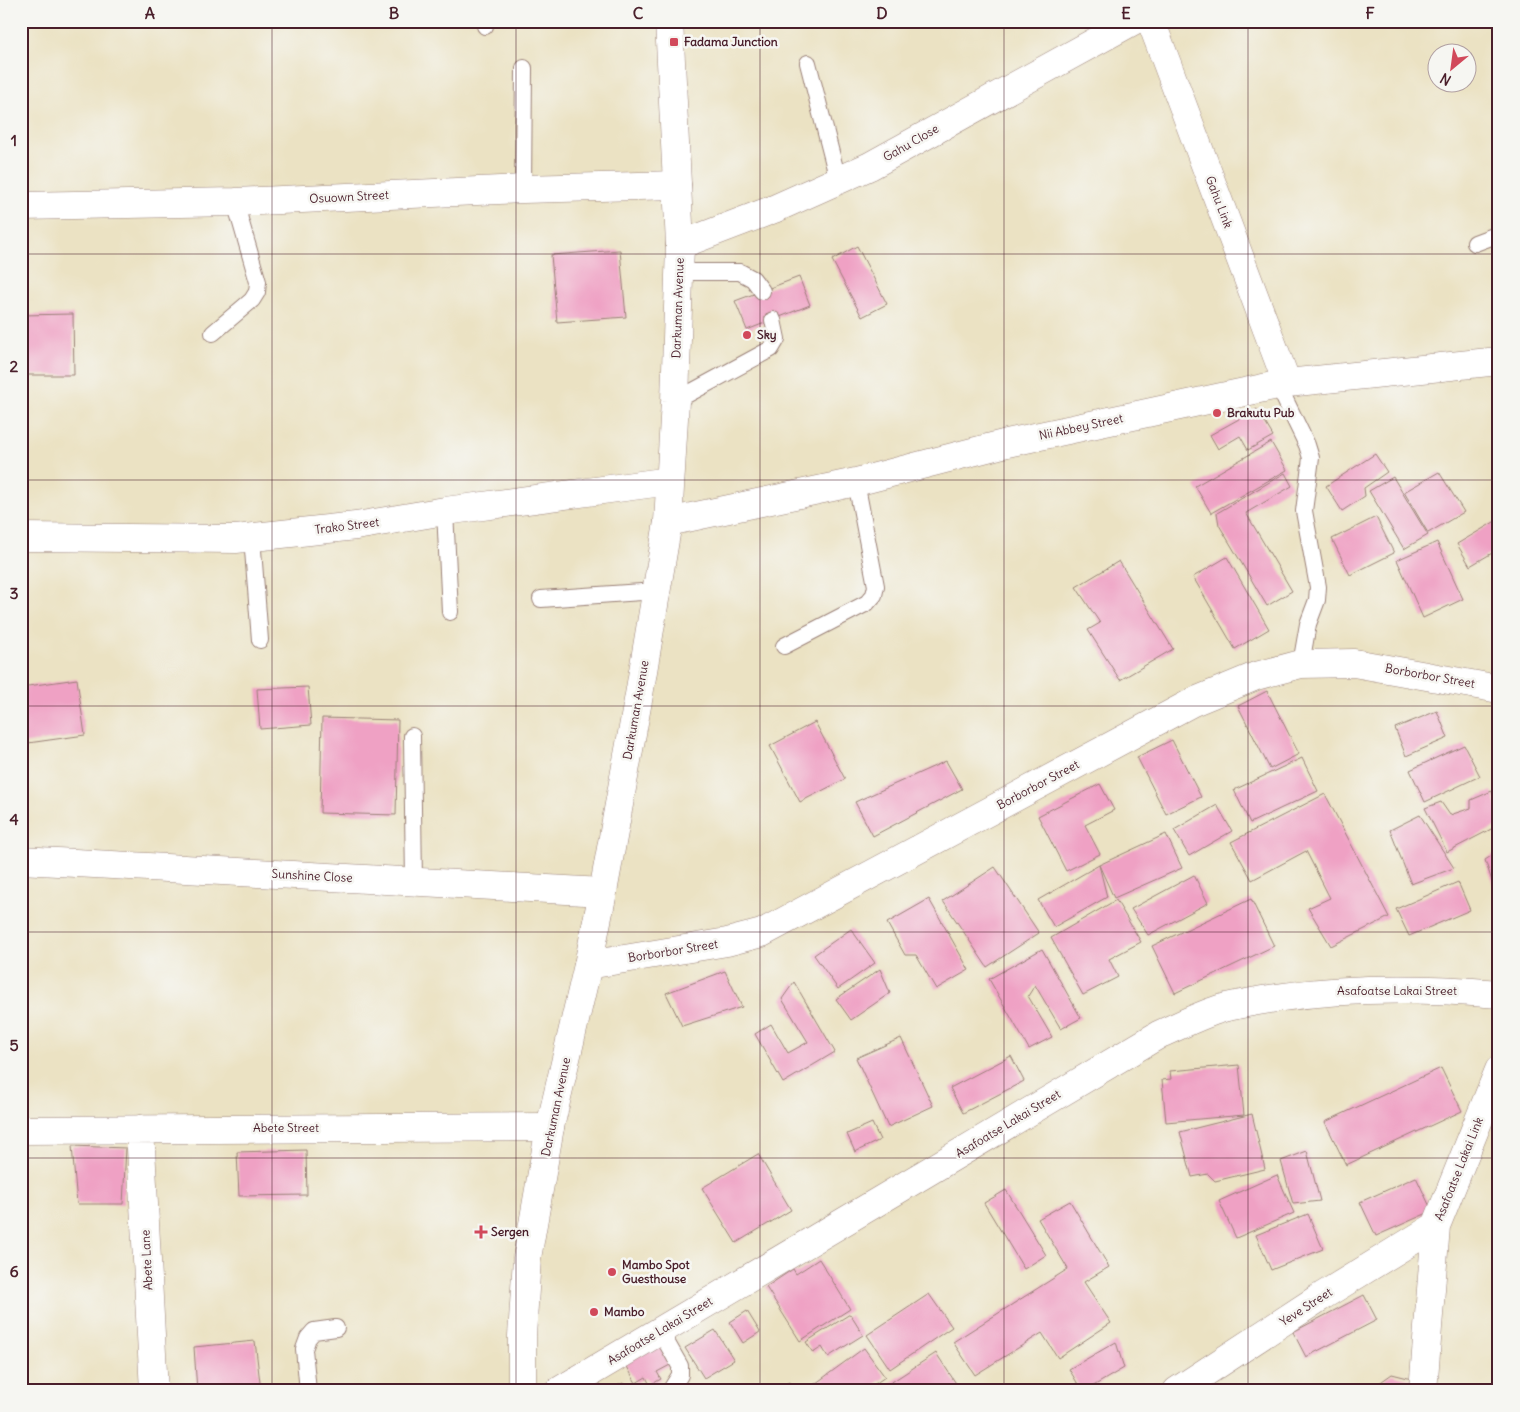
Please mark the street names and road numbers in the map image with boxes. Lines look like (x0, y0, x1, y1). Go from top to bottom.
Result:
street label: Gahu Close (880, 121, 941, 164)
street label: Gahu Link (1203, 174, 1236, 230)
street label: Osuown Street (309, 187, 389, 206)
street label: Darkuman Avenue (668, 257, 687, 359)
street label: Nii Abbey Street (1037, 410, 1124, 443)
street label: Trako Street (314, 514, 380, 537)
street label: Darkuman Avenue (619, 659, 652, 761)
street label: Borborbor Street (1384, 660, 1476, 691)
street label: Borborbor Street (994, 757, 1081, 813)
street label: Sunshine Close (271, 866, 353, 885)
street label: Borborbor Street (627, 936, 719, 965)
street label: Asafoatse Lakai Street (1337, 983, 1457, 998)
street label: Darkuman Avenue (538, 1056, 573, 1158)
street label: Asafoatse Lakai Street (952, 1086, 1063, 1161)
street label: Asafoatse Lakai Link (1431, 1115, 1486, 1223)
street label: Abete Street (253, 1120, 319, 1135)
street label: Abete Lane (137, 1229, 156, 1291)
street label: Yeve Street (1277, 1284, 1335, 1329)
street label: Asafoatse Lakai Street (604, 1293, 715, 1368)

